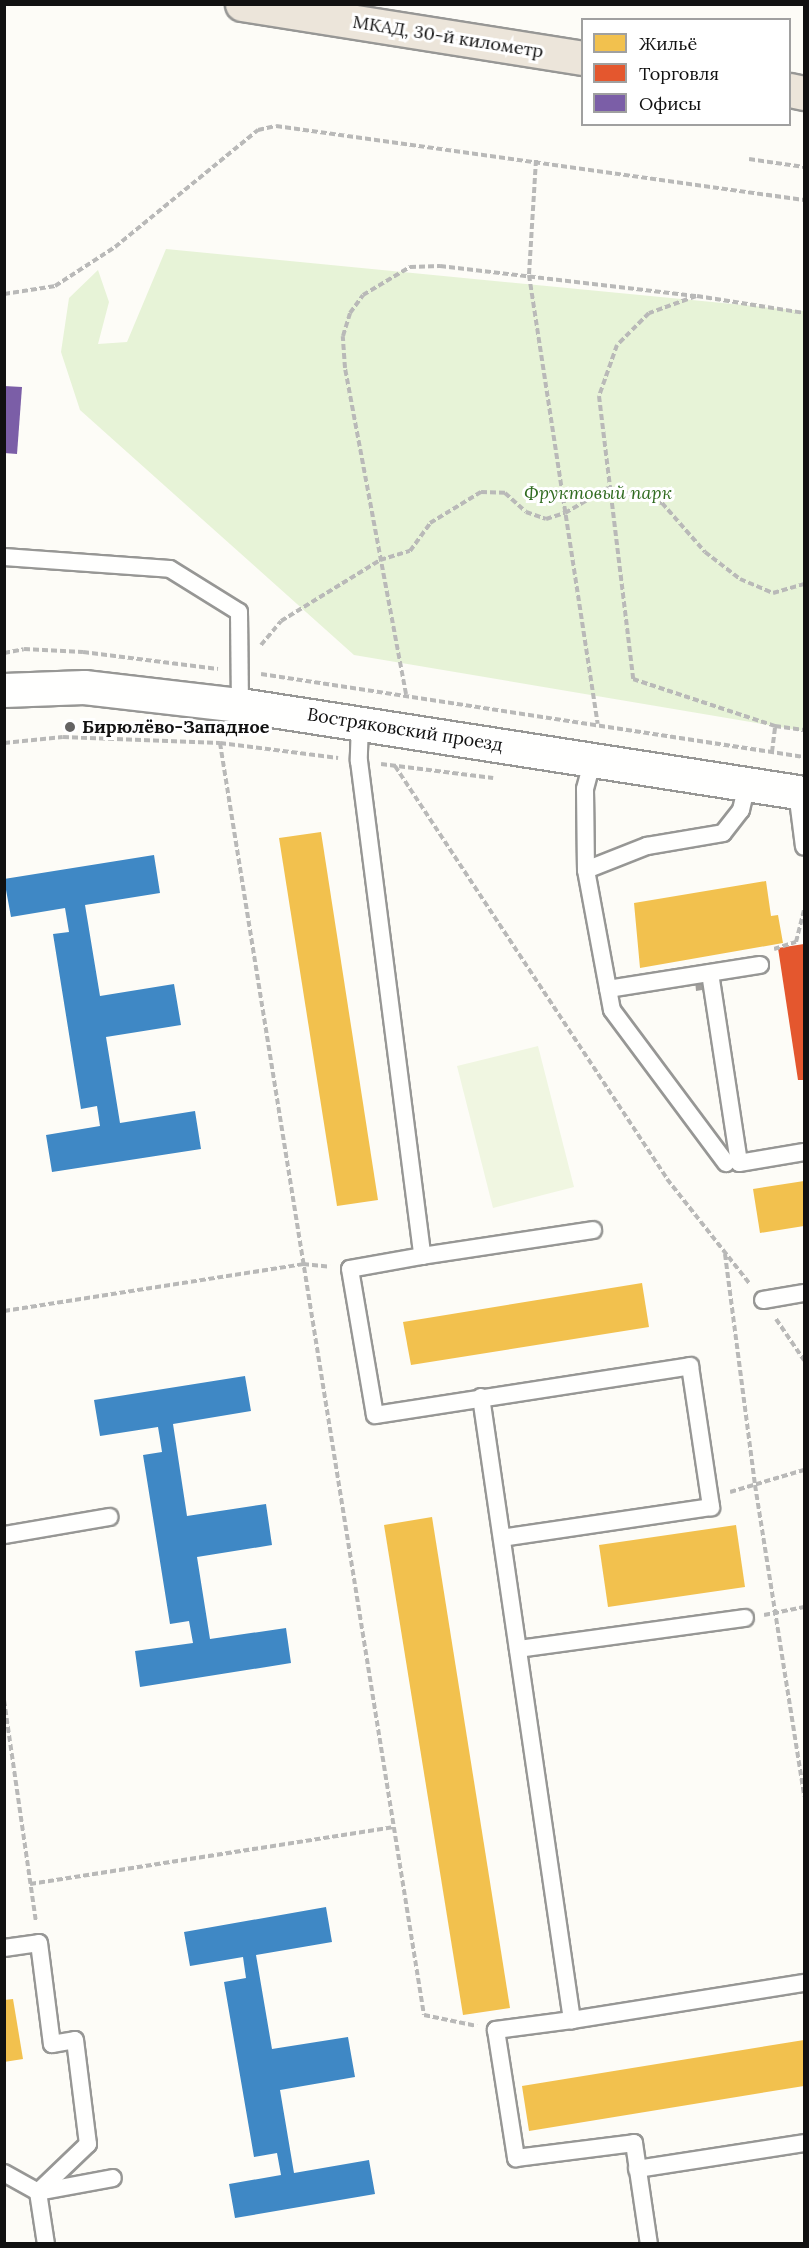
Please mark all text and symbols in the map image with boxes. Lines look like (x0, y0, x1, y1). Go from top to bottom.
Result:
street label: МКАД, 30-й километр (351, 11, 545, 63)
legend (581, 18, 791, 126)
text: Жильё (639, 32, 697, 55)
text: Торговля (639, 62, 719, 85)
text: Офисы (639, 92, 701, 115)
park label: Фруктовый парк (524, 482, 672, 504)
street label: Востряковский проезд (306, 704, 504, 756)
place label: Бирюлёво-Западное (82, 716, 269, 738)
marker: Бирюлёво-Западное (63, 720, 77, 734)

